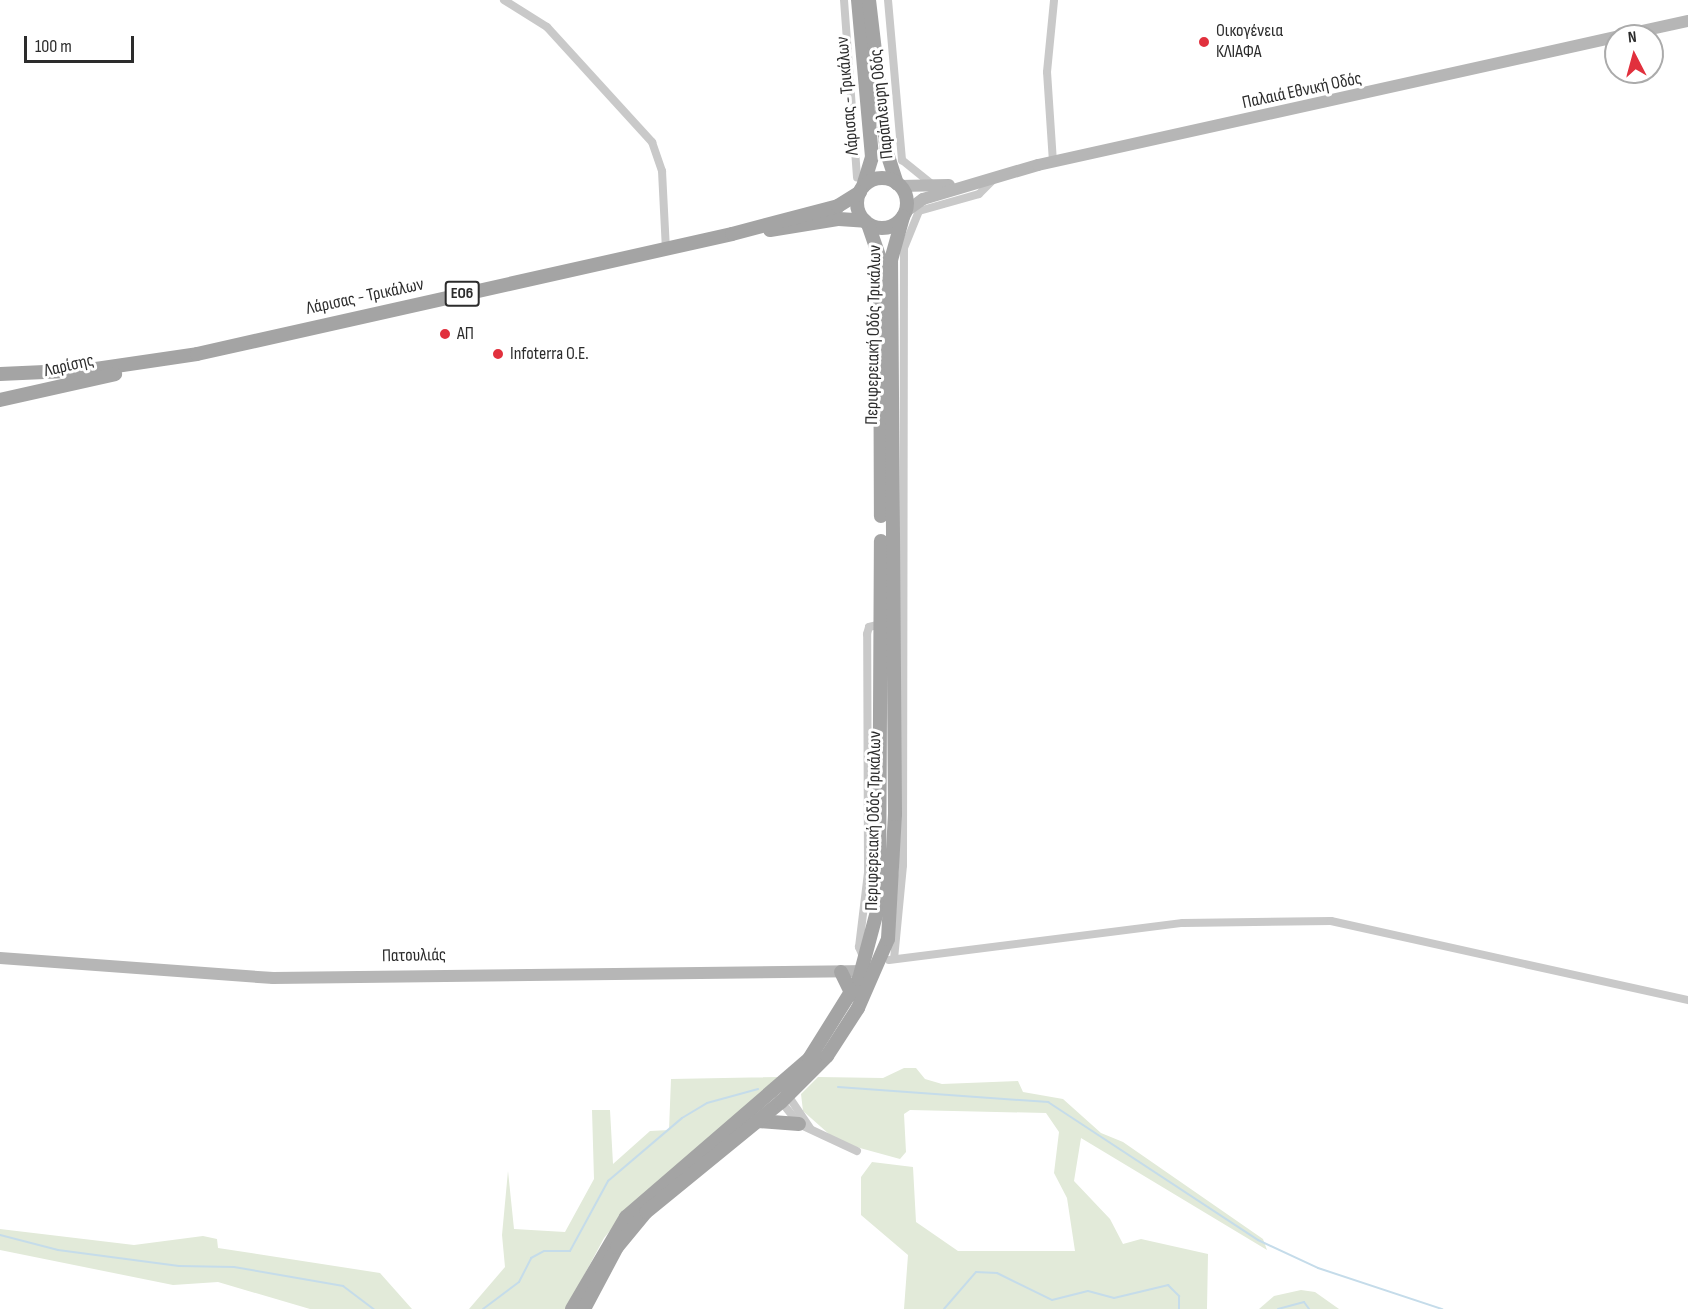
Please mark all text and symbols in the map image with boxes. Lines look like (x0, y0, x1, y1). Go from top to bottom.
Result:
place label: Οικογένεια ΚΛΙΑΦΑ (1216, 21, 1283, 63)
scale bar (27, 24, 136, 62)
north arrow (1604, 24, 1664, 84)
text: N (1627, 28, 1638, 47)
marker: Οικογένεια ΚΛΙΑΦΑ (1197, 35, 1211, 49)
text: 100 m (35, 36, 72, 57)
street label: Λάρισας - Τρικάλων (832, 36, 864, 156)
street label: Παράπλευρη Οδός (865, 48, 899, 160)
street label: Παλαιά Εθνική Οδός (1240, 68, 1364, 114)
street label: Περιφερειακή Οδός Τρικάλων (862, 245, 886, 425)
street label: Λάρισας - Τρικάλων (304, 274, 426, 320)
road number: ΕΟ6 (444, 281, 480, 307)
place label: ΑΠ (457, 323, 474, 345)
marker: ΑΠ (438, 327, 452, 341)
place label: Infoterra Ο.Ε. (510, 343, 589, 365)
marker: Infoterra Ο.Ε. (491, 347, 505, 361)
street label: Λαρίσης (42, 350, 96, 382)
street label: Περιφερειακή Οδός Τρικάλων (862, 731, 886, 911)
street label: Πατουλιάς (382, 945, 446, 967)

